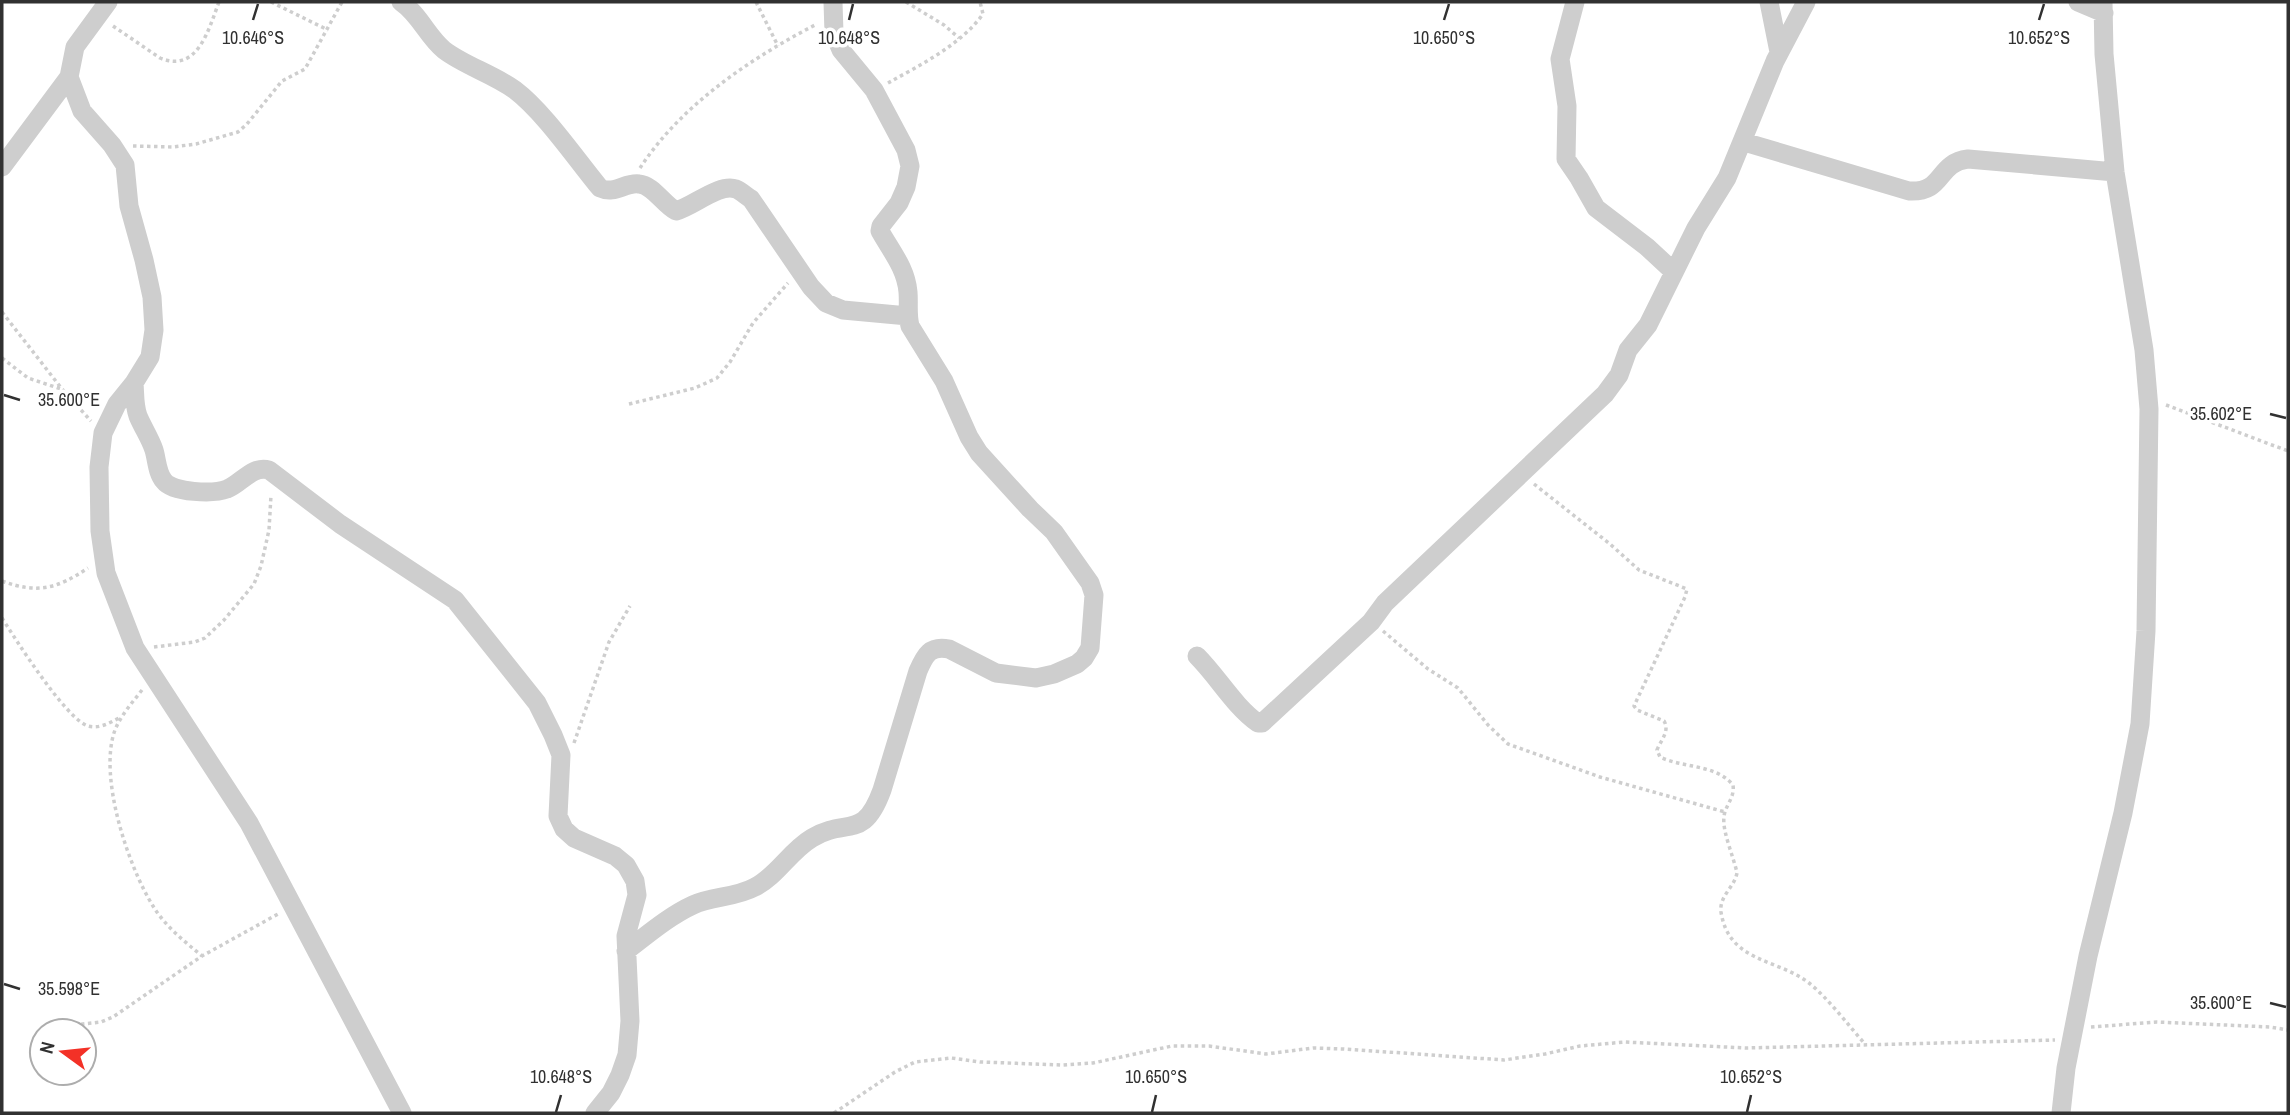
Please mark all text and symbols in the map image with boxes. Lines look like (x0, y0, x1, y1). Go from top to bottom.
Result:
text: 10.646°S (222, 25, 284, 50)
text: 10.648°S (818, 25, 880, 50)
text: 10.650°S (1413, 25, 1475, 50)
text: 10.652°S (2008, 25, 2070, 50)
text: 35.600°E (38, 387, 100, 412)
text: 35.602°E (2190, 401, 2252, 426)
text: 35.598°E (38, 976, 100, 1001)
text: 35.600°E (2190, 990, 2252, 1015)
north arrow (28, 1017, 98, 1087)
text: N (33, 1039, 61, 1056)
text: 10.648°S (530, 1064, 592, 1089)
text: 10.650°S (1125, 1064, 1187, 1089)
text: 10.652°S (1720, 1064, 1782, 1089)

